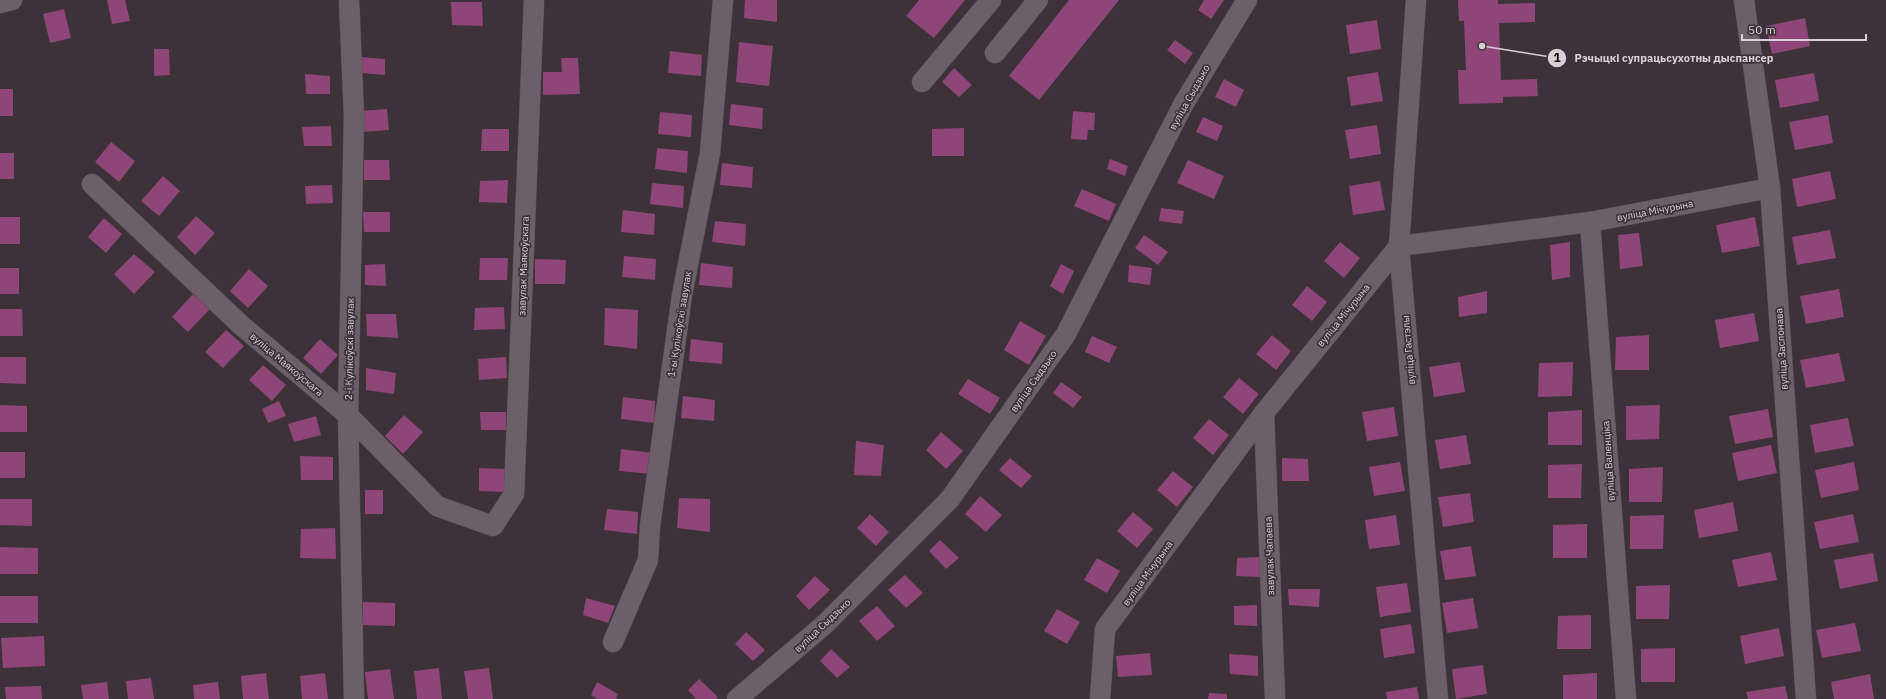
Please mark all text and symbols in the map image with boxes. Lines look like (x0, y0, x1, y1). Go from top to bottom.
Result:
scale bar (1742, 16, 1866, 42)
text: 50 m (1748, 22, 1776, 37)
callout: Рэчыцкі супрацьсухотны дыспансер (1547, 47, 1782, 70)
text: 1 (1553, 50, 1561, 65)
text: Рэчыцкі супрацьсухотны дыспансер (1575, 51, 1774, 65)
street label: вуліца Сыдзько (1166, 62, 1213, 132)
street label: вуліца Мічурына (1616, 197, 1695, 224)
street label: завулак Маякоўскага (515, 216, 532, 316)
street label: 1-ы Кулікоўскі завулак (665, 270, 694, 378)
street label: вуліца Мічурына (1314, 281, 1373, 349)
street label: 2-і Кулікоўскі завулак (342, 297, 357, 400)
street label: вуліца Заслонава (1772, 307, 1791, 390)
street label: вуліца Гастэлы (1399, 315, 1418, 385)
street label: вуліца Маякоўскага (247, 330, 327, 399)
street label: вуліца Сыдзько (1007, 347, 1060, 415)
street label: вуліца Валенціка (1599, 420, 1618, 502)
street label: завулак Чапаева (1262, 516, 1277, 596)
street label: вуліца Мічурына (1119, 538, 1176, 608)
street label: вуліца Сыдзько (791, 596, 854, 655)

